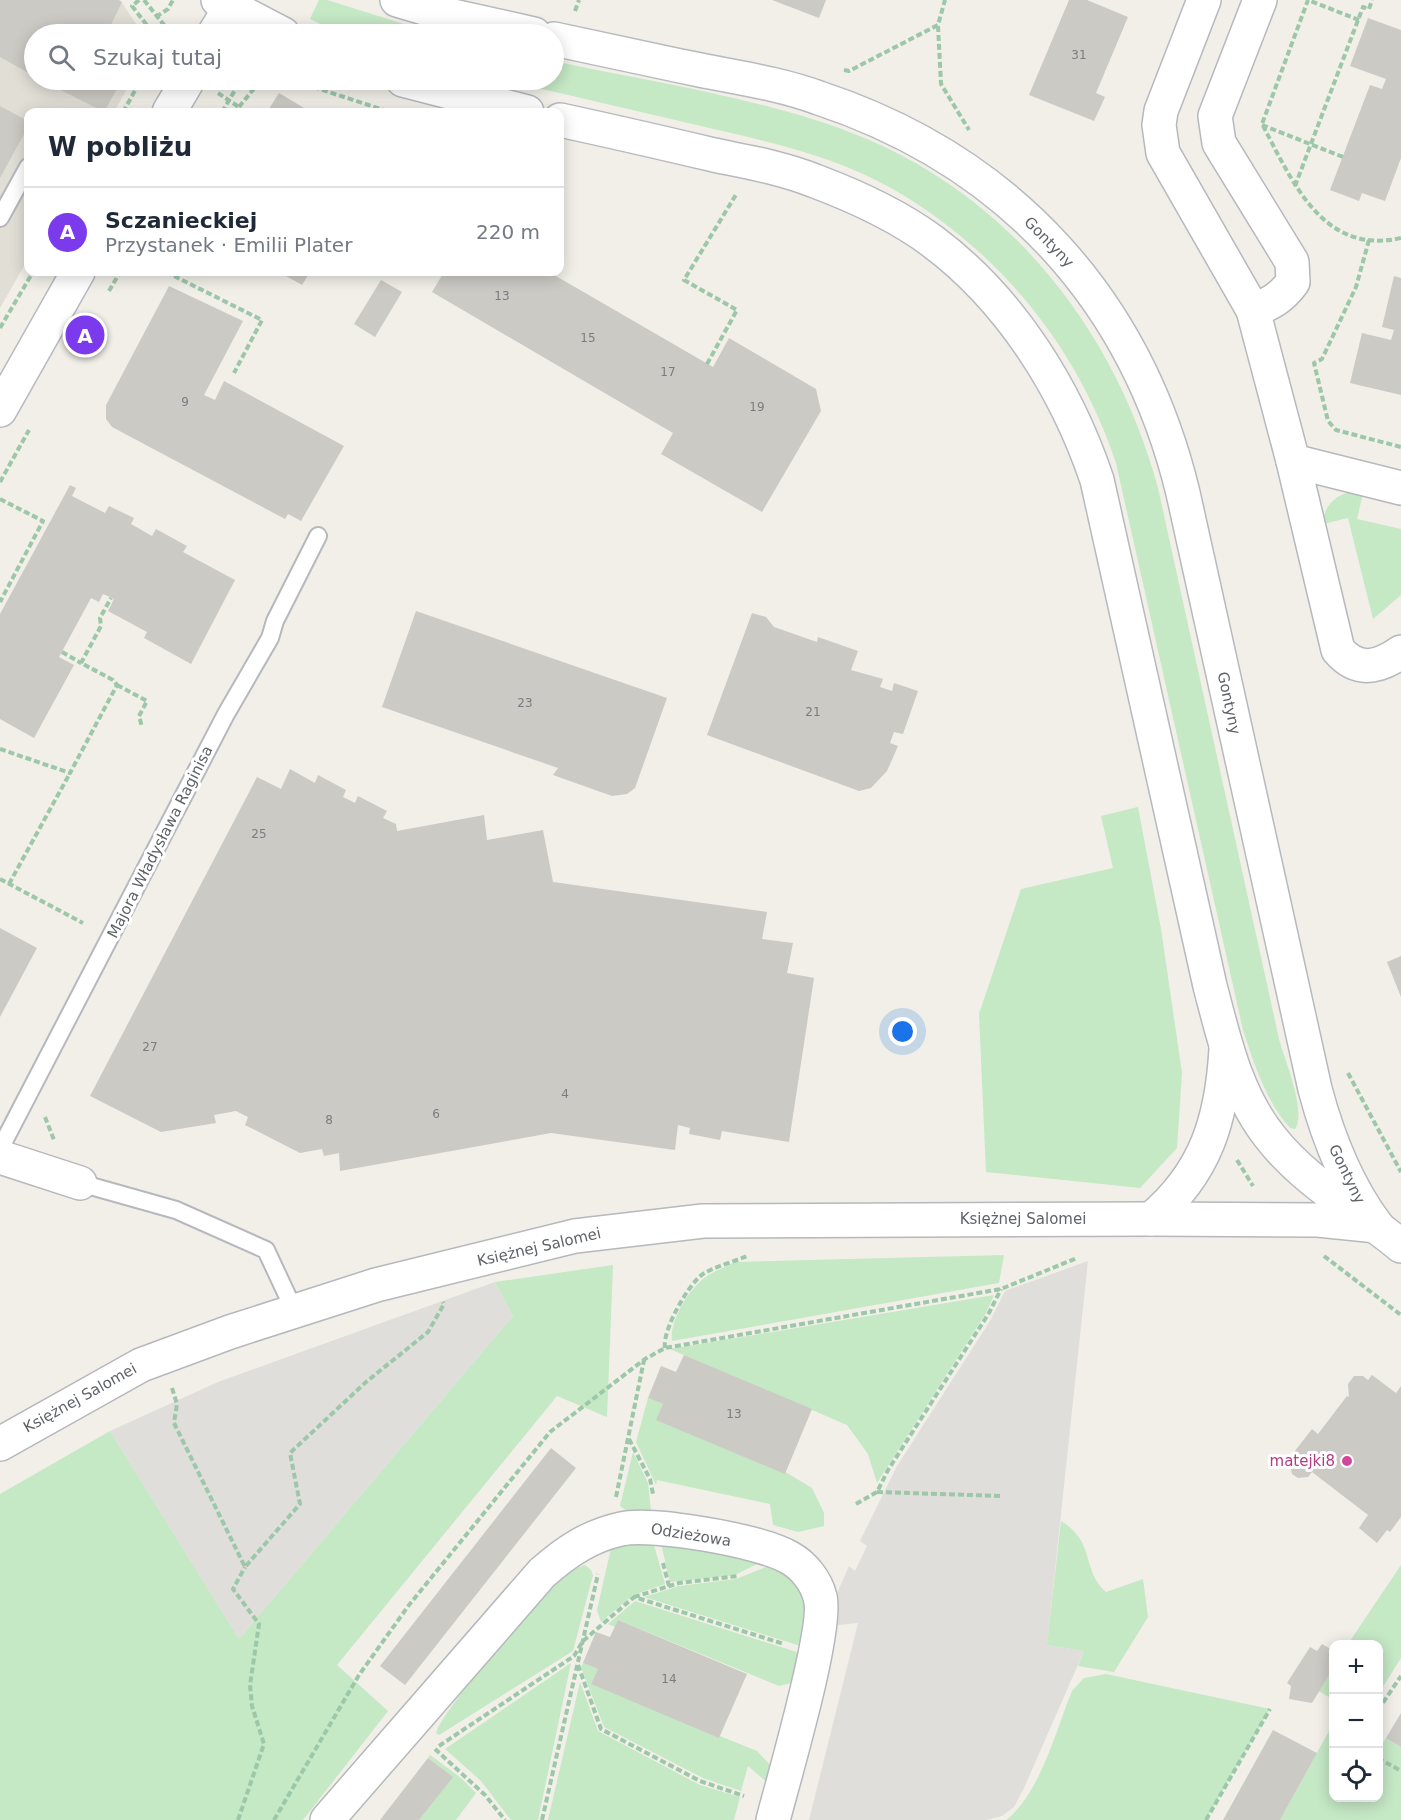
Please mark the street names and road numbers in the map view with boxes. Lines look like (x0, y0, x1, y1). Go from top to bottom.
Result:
street label: Gontyny (1020, 213, 1078, 271)
street label: Gontyny (1214, 670, 1244, 736)
street label: Majora Władysława Raginisa (104, 743, 216, 941)
street label: Gontyny (1325, 1142, 1369, 1207)
street label: Księżnej Salomei (960, 1210, 1086, 1228)
street label: Księżnej Salomei (475, 1224, 603, 1270)
street label: Księżnej Salomei (20, 1359, 140, 1437)
street label: Odzieżowa (650, 1520, 732, 1550)

